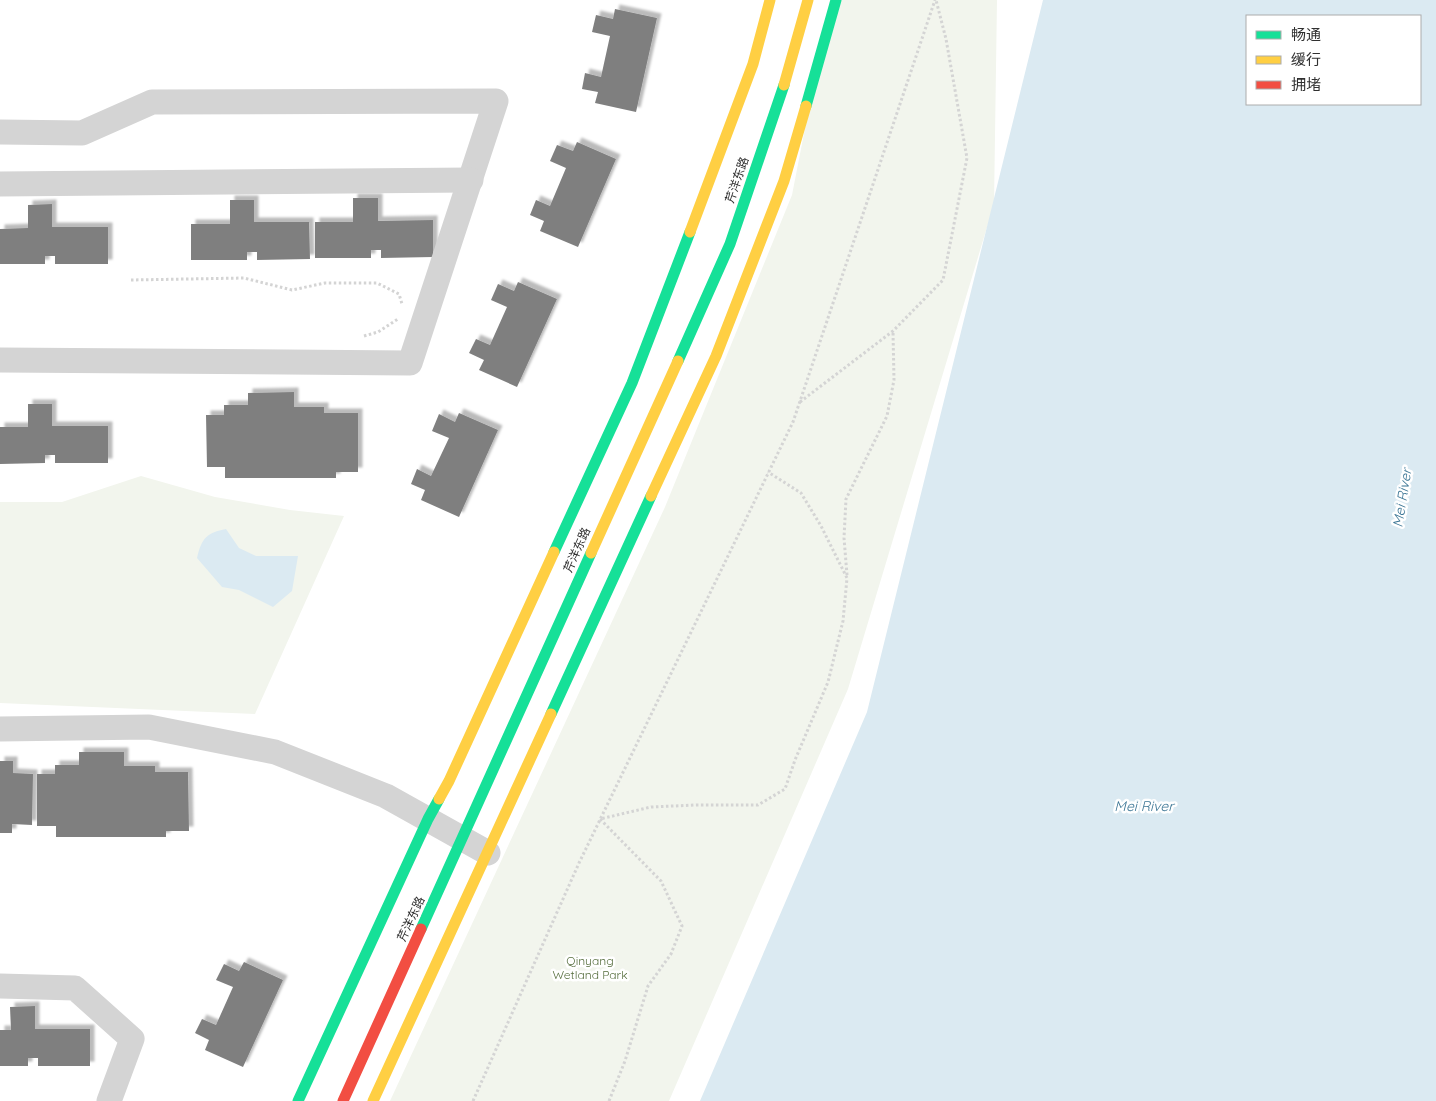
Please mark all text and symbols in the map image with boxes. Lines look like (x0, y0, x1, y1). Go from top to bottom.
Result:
legend (1246, 15, 1421, 105)
text: 畅通 (1291, 25, 1321, 44)
text: 缓行 (1291, 50, 1321, 69)
text: 拥堵 (1291, 75, 1321, 94)
street label: 芹洋东路 (722, 155, 751, 205)
water label: Mei River (1388, 466, 1416, 529)
street label: 芹洋东路 (560, 525, 593, 575)
water label: Mei River (1114, 797, 1175, 815)
street label: 芹洋东路 (394, 894, 427, 944)
park label: Qinyang Wetland Park (552, 953, 628, 982)

